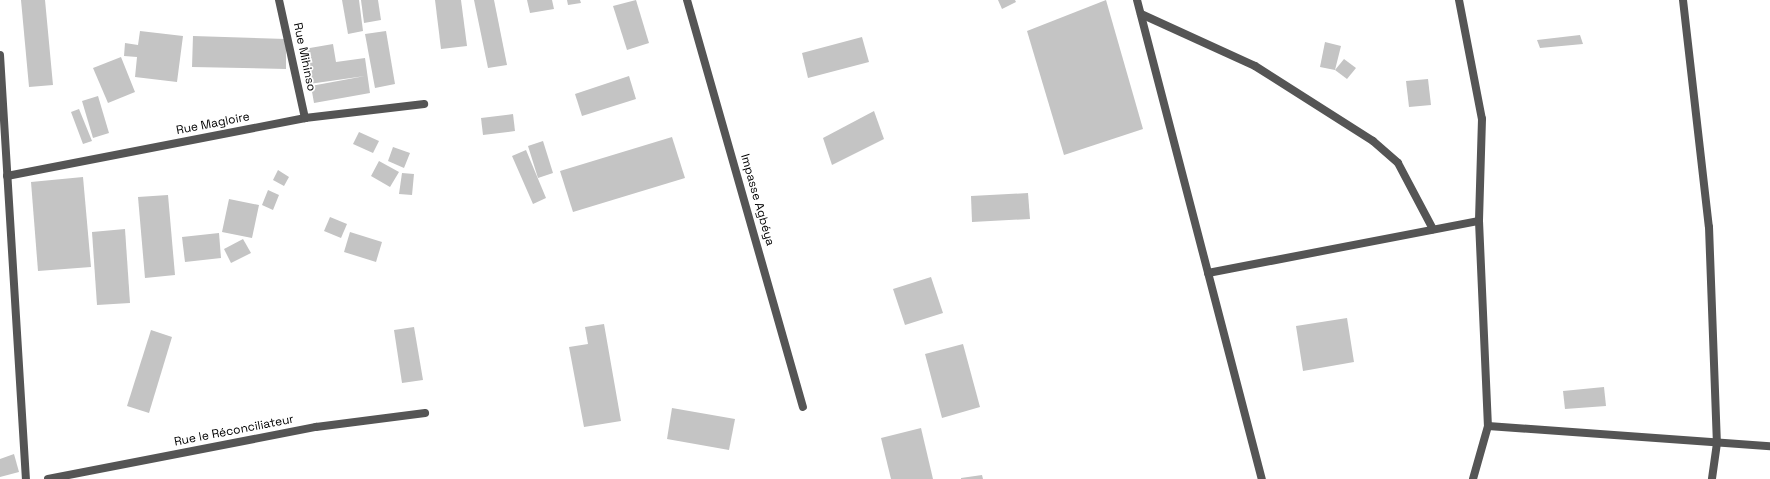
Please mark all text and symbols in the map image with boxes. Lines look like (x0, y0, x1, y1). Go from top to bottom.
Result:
street label: Rue Mihinso (290, 21, 318, 93)
street label: Rue Magloire (175, 110, 251, 138)
street label: Impasse Agbéya (737, 152, 777, 248)
street label: Rue le Réconciliateur (173, 412, 295, 450)

